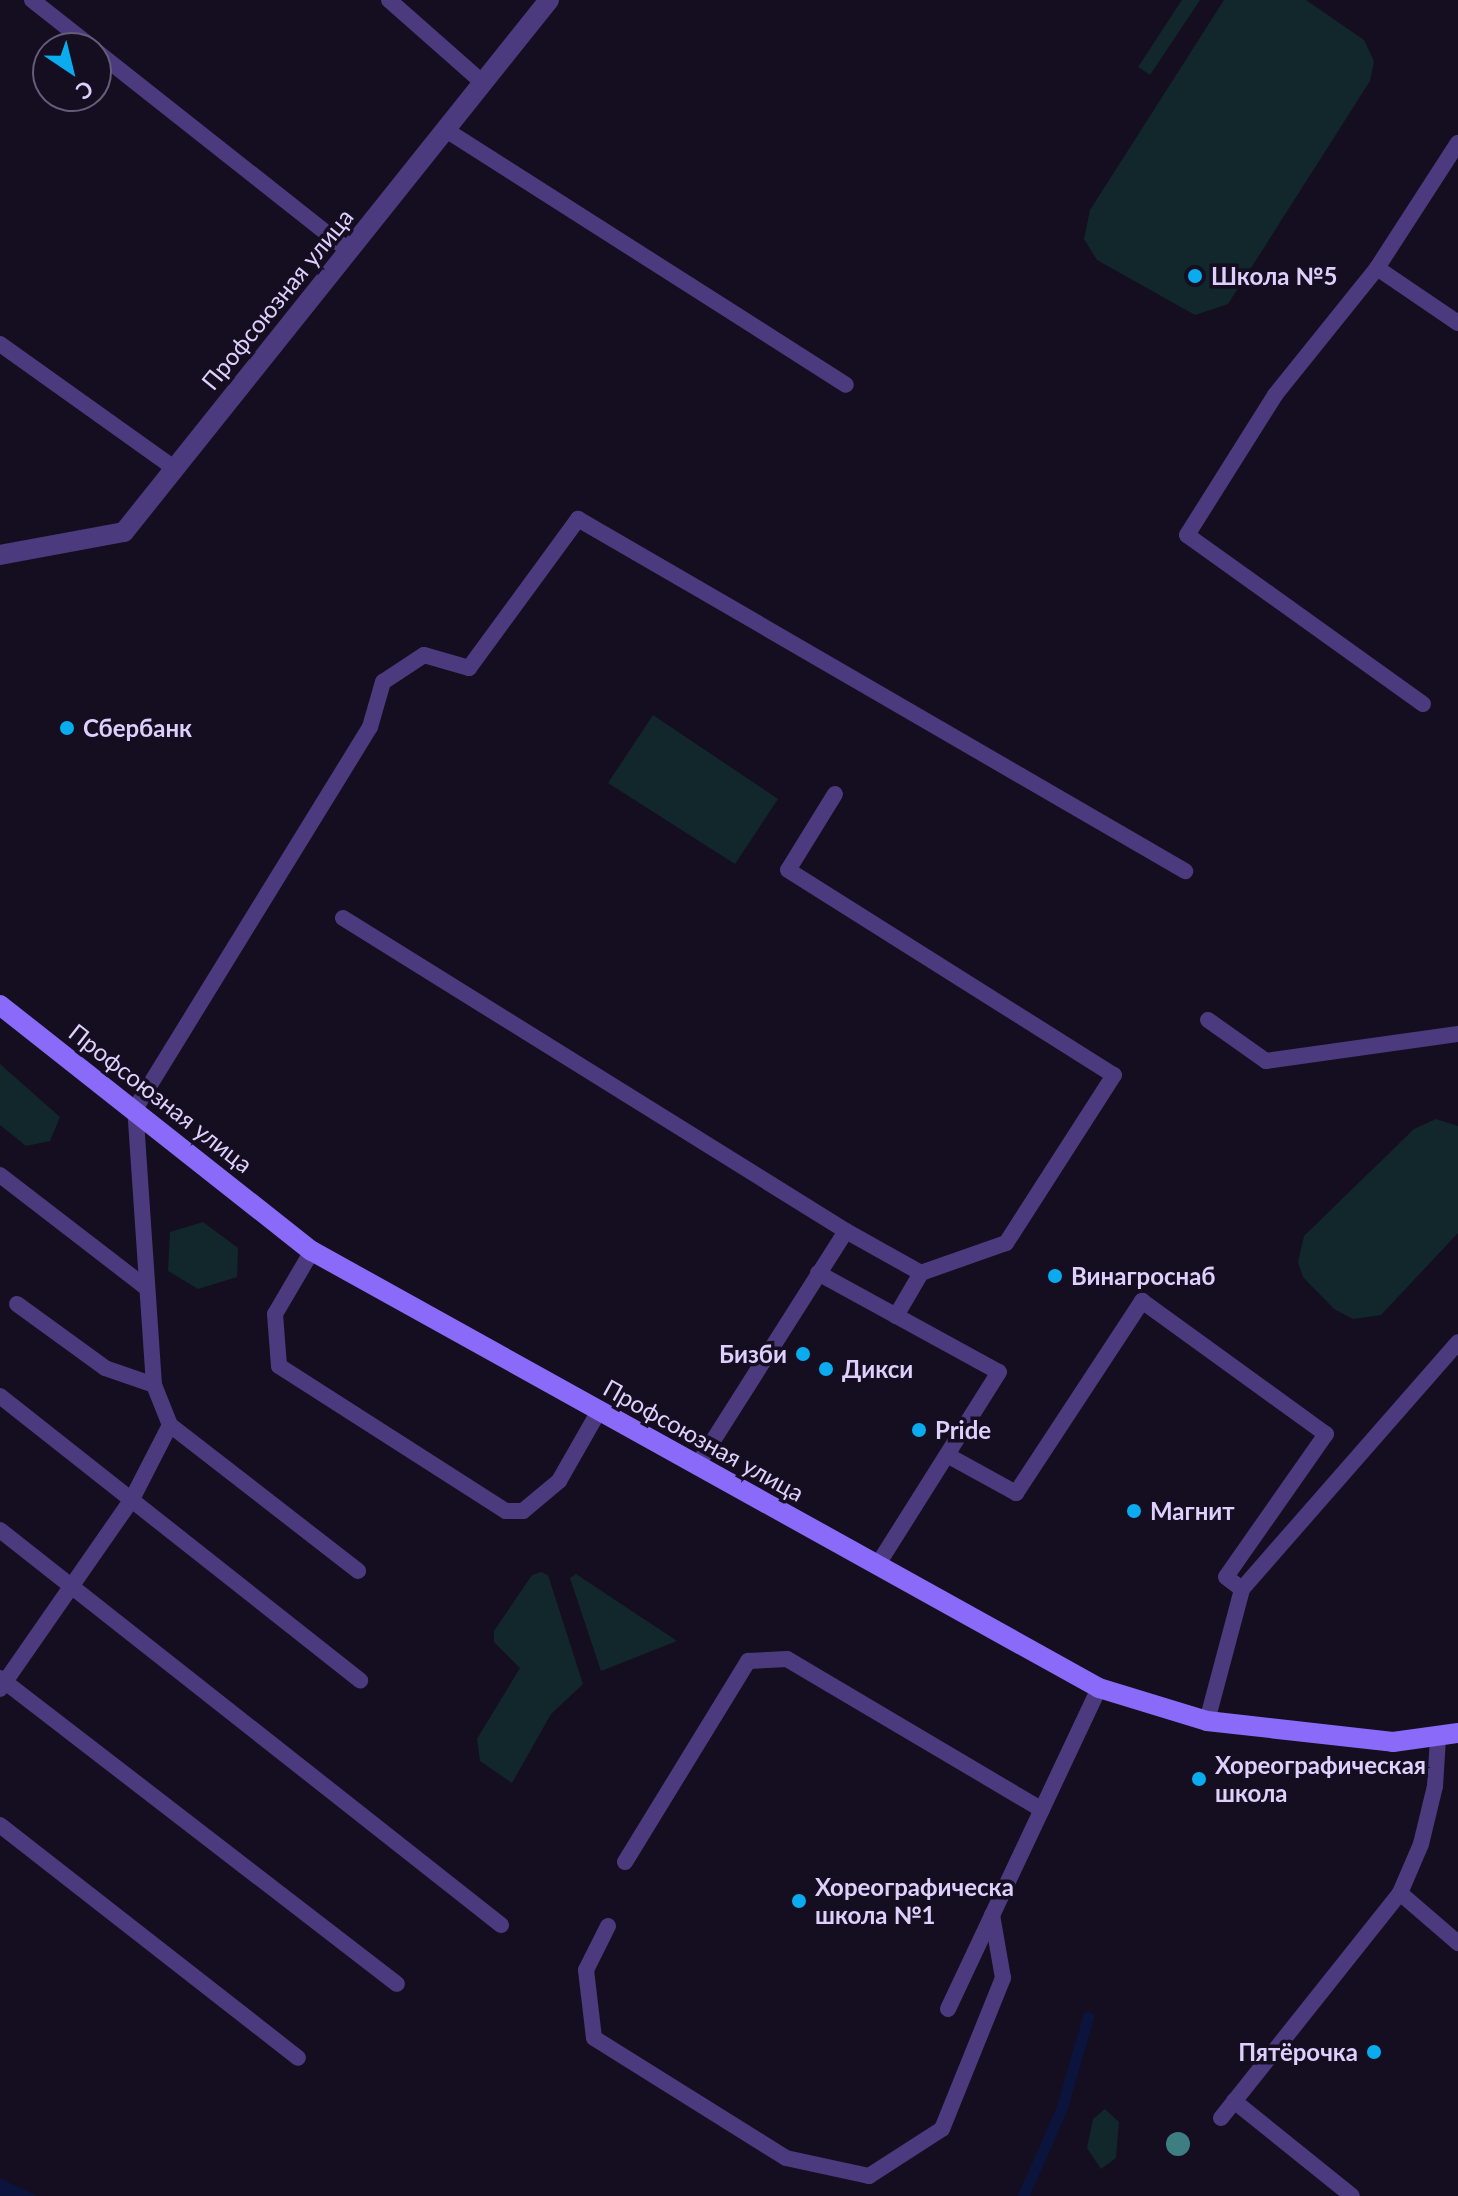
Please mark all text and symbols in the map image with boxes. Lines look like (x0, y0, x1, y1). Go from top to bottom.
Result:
north arrow (32, 32, 112, 112)
text: С (71, 75, 99, 106)
street label: Профсоюзная улица (195, 203, 359, 395)
place label: Школа №5 (1211, 262, 1337, 290)
marker: Школа №5 (1186, 267, 1204, 285)
place label: Сбербанк (83, 714, 192, 742)
marker: Сбербанк (58, 719, 76, 737)
street label: Профсоюзная улица (64, 1018, 258, 1178)
place label: Винагроснаб (1071, 1262, 1216, 1290)
marker: Винагроснаб (1046, 1267, 1064, 1285)
place label: Бизби (719, 1340, 787, 1368)
marker: Бизби (794, 1345, 812, 1363)
place label: Дикси (842, 1355, 913, 1383)
marker: Дикси (817, 1360, 835, 1378)
street label: Профсоюзная улица (599, 1373, 809, 1507)
place label: Pride (935, 1416, 991, 1444)
marker: Pride (910, 1421, 928, 1439)
place label: Магнит (1150, 1497, 1235, 1525)
marker: Магнит (1125, 1502, 1143, 1520)
place label: Хореографическая школа (1215, 1751, 1426, 1807)
marker: Хореографическая школа (1190, 1770, 1208, 1788)
place label: Хореографическа школа №1 (815, 1873, 1014, 1929)
marker: Хореографическа школа №1 (790, 1892, 808, 1910)
place label: Пятёрочка (1238, 2038, 1358, 2066)
marker: Пятёрочка (1365, 2043, 1383, 2061)

